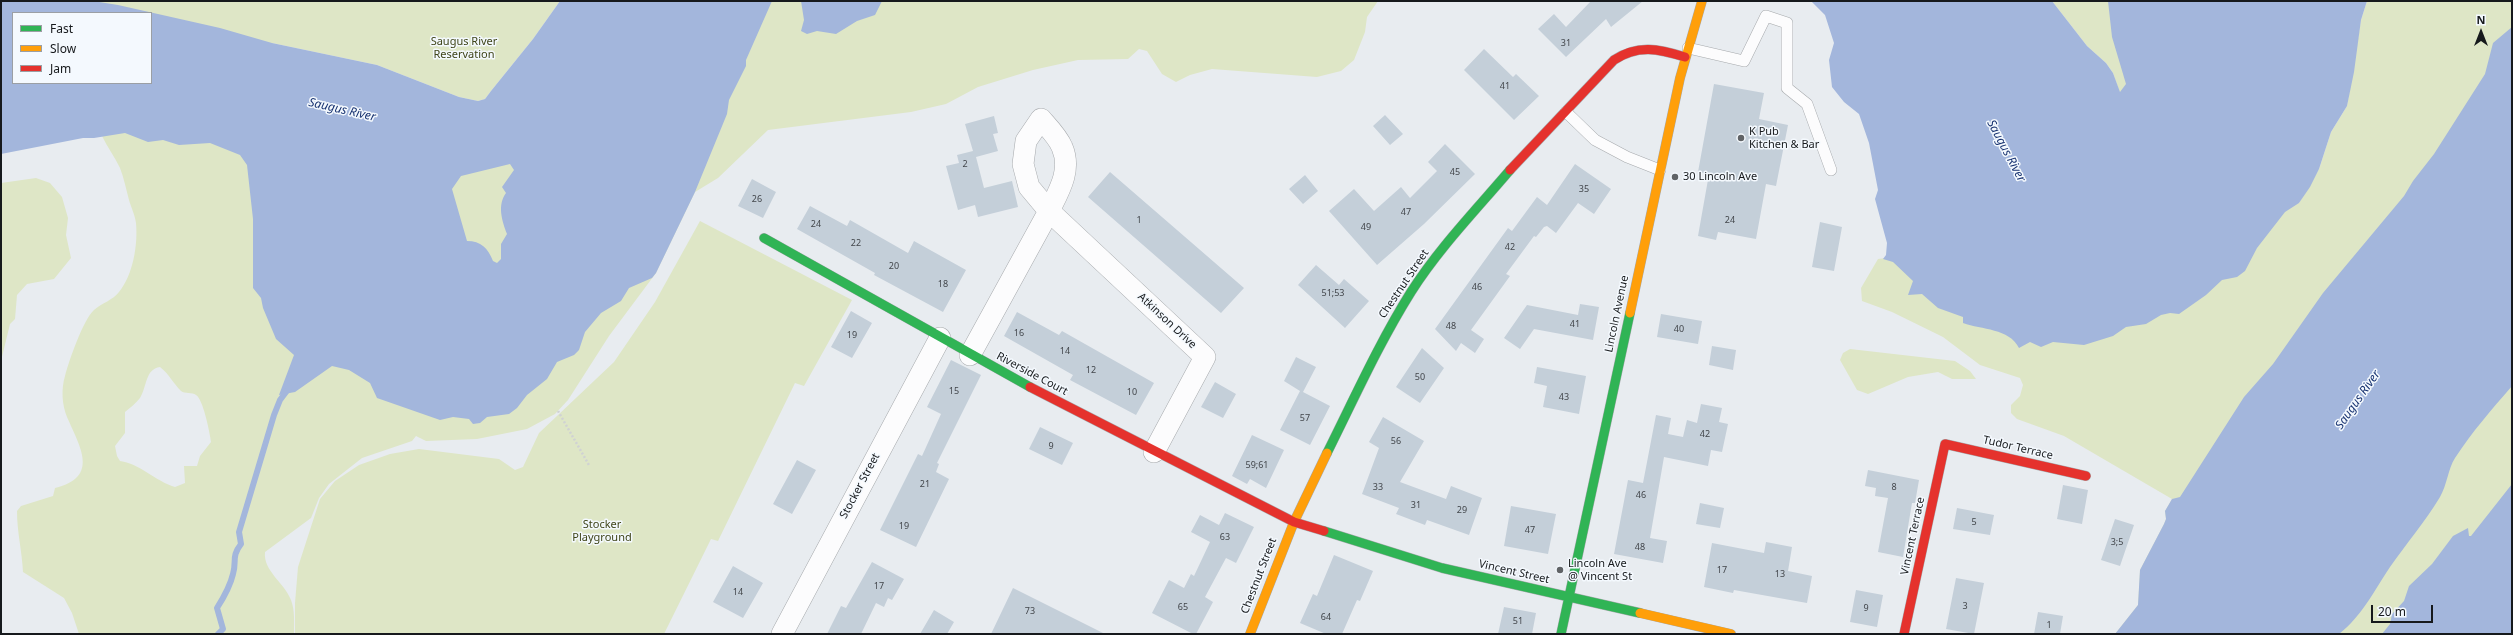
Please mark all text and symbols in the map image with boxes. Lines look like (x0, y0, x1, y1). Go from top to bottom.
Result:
legend (12, 12, 152, 84)
north arrow (2461, 12, 2501, 52)
text: N (2477, 12, 2485, 27)
text: Fast (50, 20, 73, 37)
park label: Saugus River Reservation (431, 35, 497, 61)
house number: 31 (1561, 38, 1571, 48)
text: Slow (50, 40, 76, 57)
text: Jam (50, 60, 71, 77)
house number: 41 (1500, 81, 1510, 91)
water label: Saugus River (307, 95, 377, 125)
water label: Saugus River (1984, 117, 2028, 185)
place label: K Pub Kitchen & Bar (1749, 125, 1819, 151)
marker: K Pub Kitchen & Bar (1736, 133, 1746, 143)
house number: 2 (962, 159, 968, 169)
house number: 45 (1450, 167, 1460, 177)
place label: 30 Lincoln Ave (1683, 170, 1757, 184)
marker: 30 Lincoln Ave (1670, 172, 1680, 182)
house number: 35 (1579, 184, 1589, 194)
house number: 26 (752, 194, 762, 204)
house number: 47 (1401, 207, 1411, 217)
house number: 1 (1136, 215, 1142, 225)
house number: 24 (1725, 215, 1735, 225)
house number: 24 (811, 219, 821, 229)
house number: 49 (1361, 222, 1371, 232)
house number: 22 (851, 238, 861, 248)
house number: 42 (1505, 242, 1515, 252)
street label: Chestnut Street (1376, 247, 1432, 321)
house number: 20 (889, 261, 899, 271)
street label: Lincoln Avenue (1602, 274, 1632, 354)
house number: 18 (938, 279, 948, 289)
house number: 46 (1472, 282, 1482, 292)
house number: 51;53 (1321, 288, 1345, 298)
street label: Atkinson Drive (1135, 290, 1199, 352)
house number: 41 (1570, 319, 1580, 329)
house number: 48 (1446, 321, 1456, 331)
house number: 40 (1674, 324, 1684, 334)
house number: 16 (1014, 328, 1024, 338)
house number: 19 (847, 330, 857, 340)
house number: 14 (1060, 346, 1070, 356)
street label: Riverside Court (994, 350, 1070, 398)
house number: 12 (1086, 365, 1096, 375)
water label: Saugus River (2332, 368, 2384, 432)
house number: 50 (1415, 372, 1425, 382)
house number: 15 (949, 386, 959, 396)
house number: 10 (1127, 387, 1137, 397)
house number: 43 (1559, 392, 1569, 402)
house number: 57 (1300, 413, 1310, 423)
house number: 42 (1700, 429, 1710, 439)
street label: Tudor Terrace (1982, 434, 2054, 462)
house number: 56 (1391, 436, 1401, 446)
house number: 9 (1048, 441, 1054, 451)
street label: Stocker Street (837, 451, 883, 521)
house number: 59;61 (1245, 460, 1269, 470)
house number: 21 (920, 479, 930, 489)
house number: 33 (1373, 482, 1383, 492)
house number: 8 (1891, 482, 1897, 492)
house number: 46 (1636, 490, 1646, 500)
street label: Vincent Terrace (1898, 496, 1928, 576)
house number: 31 (1411, 500, 1421, 510)
house number: 29 (1457, 505, 1467, 515)
house number: 5 (1971, 517, 1977, 527)
park label: Stocker Playground (572, 518, 632, 544)
house number: 19 (899, 521, 909, 531)
house number: 47 (1525, 525, 1535, 535)
house number: 63 (1220, 532, 1230, 542)
street label: Chestnut Street (1238, 536, 1280, 616)
house number: 3;5 (2111, 537, 2123, 547)
house number: 48 (1635, 542, 1645, 552)
street label: Vincent Street (1477, 557, 1551, 587)
place label: Lincoln Ave @ Vincent St (1568, 557, 1632, 583)
marker: Lincoln Ave @ Vincent St (1555, 565, 1565, 575)
house number: 17 (1717, 565, 1727, 575)
house number: 13 (1775, 569, 1785, 579)
house number: 17 (874, 581, 884, 591)
house number: 14 (733, 587, 743, 597)
scale bar (2373, 597, 2435, 623)
house number: 3 (1962, 601, 1968, 611)
house number: 65 (1178, 602, 1188, 612)
house number: 9 (1863, 603, 1869, 613)
text: 20 m (2378, 603, 2406, 620)
house number: 73 (1025, 606, 1035, 616)
house number: 64 (1321, 612, 1331, 622)
house number: 51 (1513, 616, 1523, 626)
house number: 1 (2046, 620, 2052, 630)

